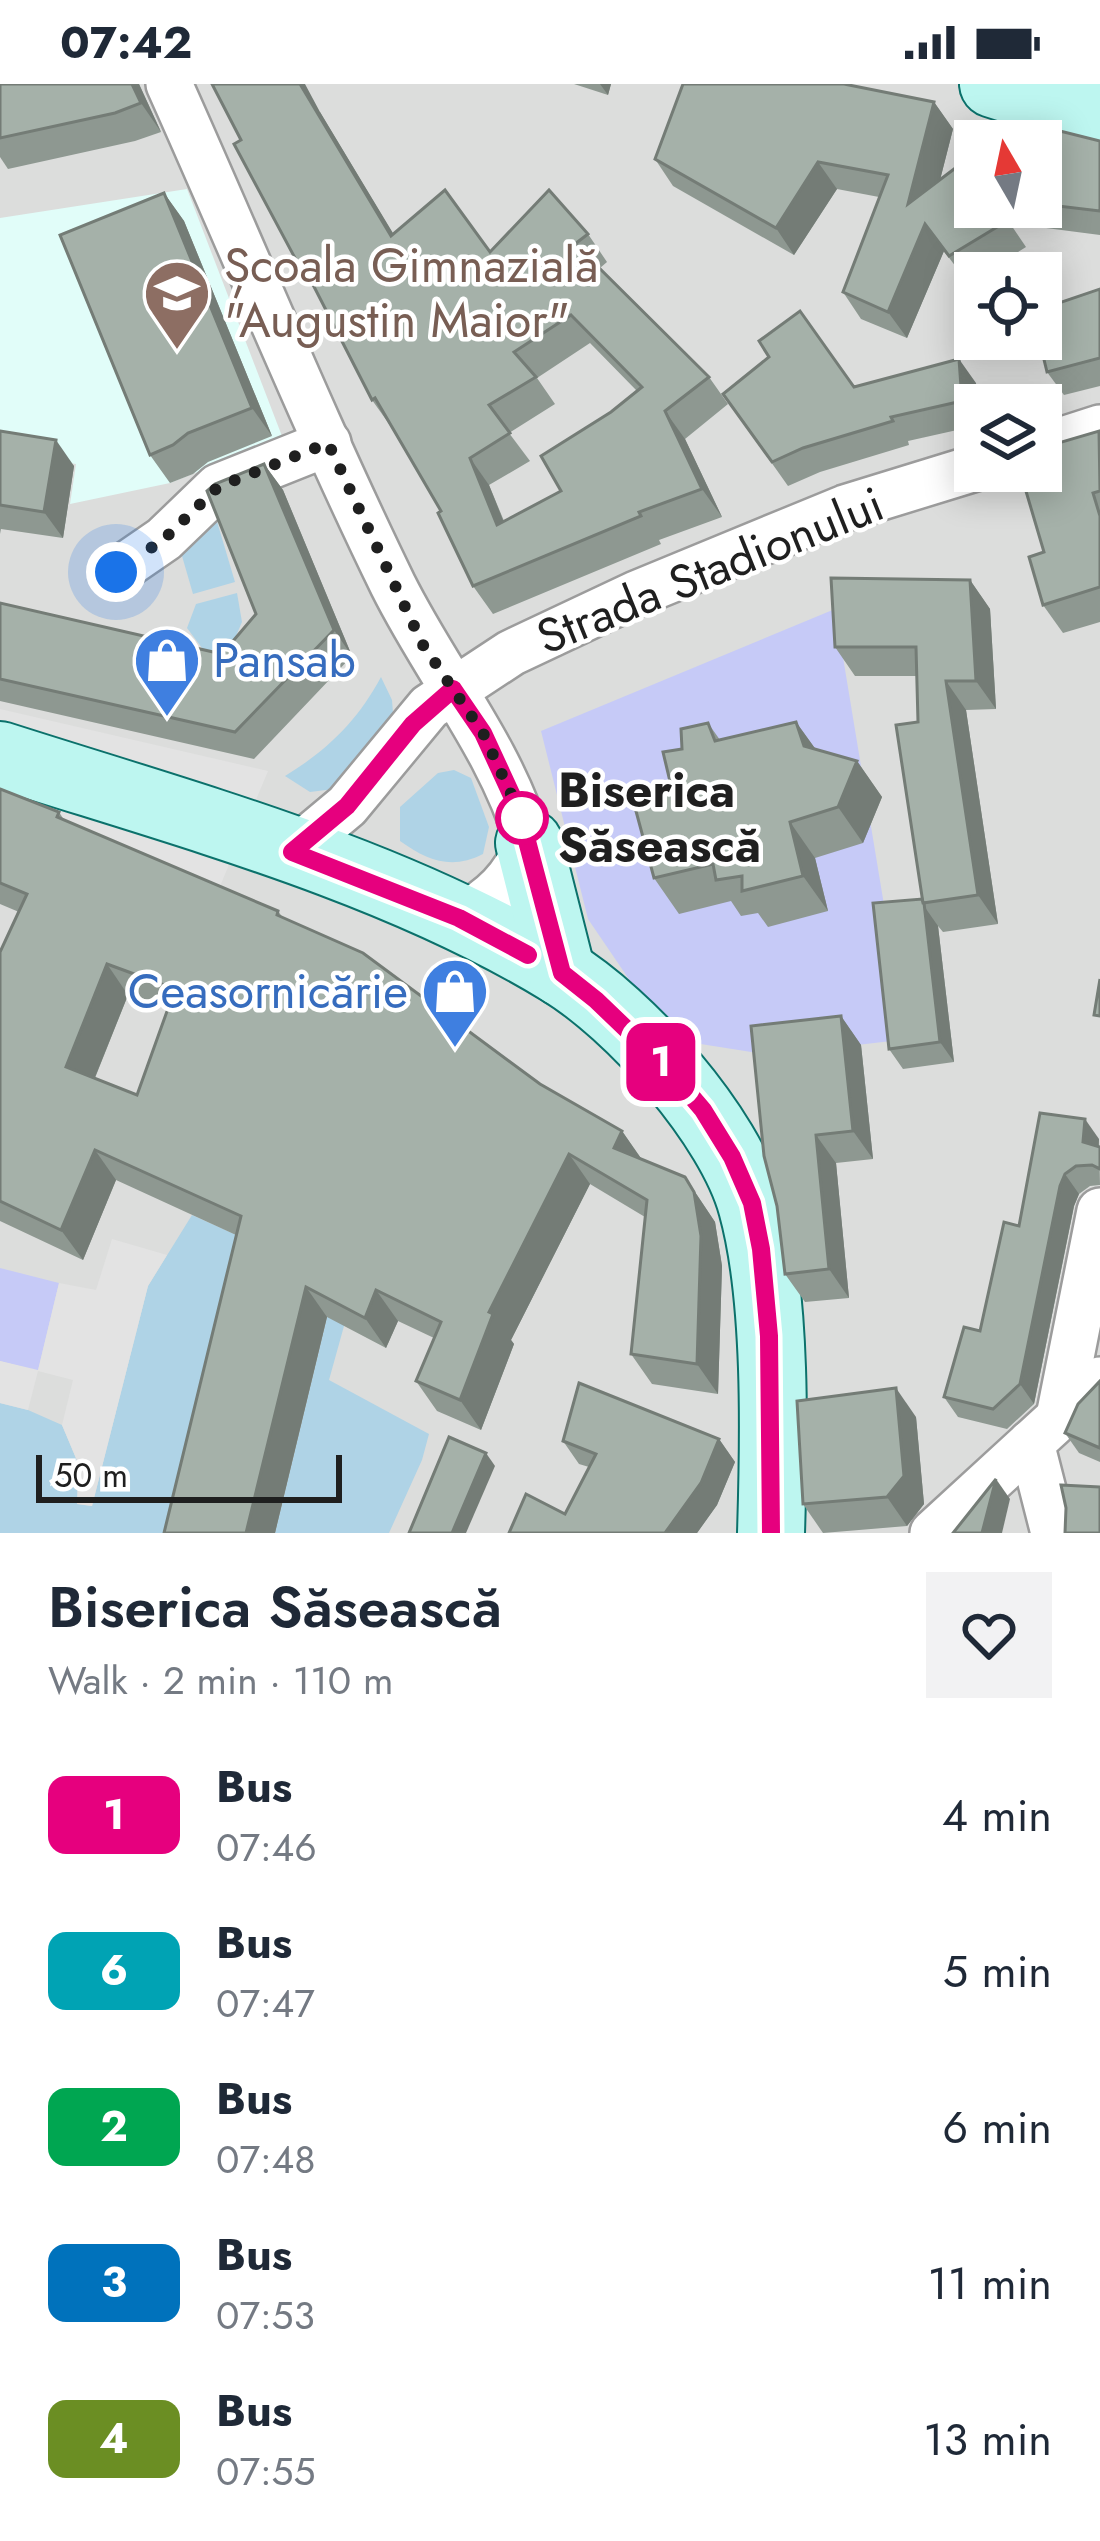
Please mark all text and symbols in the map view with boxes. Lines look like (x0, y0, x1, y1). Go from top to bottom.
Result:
text: 07:42 (60, 10, 192, 75)
north arrow (954, 120, 1062, 228)
map controls (954, 120, 1062, 492)
place label: Școala Gimnazială "Augustin Maior" (224, 231, 598, 355)
button: locate (954, 252, 1062, 360)
school or university icon: Școala Gimnazială "Augustin Maior" (142, 258, 212, 352)
button: layers (954, 384, 1062, 492)
street label: Strada Stadionului (527, 469, 894, 671)
your location (86, 542, 146, 602)
shop icon: Pansab (132, 625, 202, 719)
place label: Pansab (213, 626, 356, 695)
place label: Biserica Săsească (558, 756, 761, 880)
marker: Biserica Săsească (497, 793, 547, 843)
shop icon: Ceasornicărie (420, 956, 490, 1050)
place label: Ceasornicărie (128, 957, 408, 1026)
line badge: 1 (622, 1023, 700, 1101)
text: 1 (650, 1031, 672, 1092)
scale bar (36, 1449, 342, 1502)
text: 50 m (54, 1452, 128, 1499)
text: Biserica Săsească (48, 1566, 502, 1648)
button: heart (926, 1572, 1052, 1698)
text: Walk · 2 min · 110 m (48, 1652, 393, 1709)
text: Bus (216, 1754, 292, 1819)
text: 4 min (942, 1783, 1052, 1848)
text: 1 (103, 1784, 125, 1845)
text: 07:46 (216, 1819, 317, 1876)
text: Bus (216, 1910, 292, 1975)
text: 5 min (943, 1939, 1052, 2004)
text: 6 (100, 1940, 128, 2001)
text: 07:47 (216, 1975, 315, 2032)
text: Bus (216, 2066, 292, 2131)
text: 6 min (942, 2095, 1052, 2160)
text: 2 (100, 2096, 128, 2157)
text: 07:48 (216, 2131, 316, 2188)
text: Bus (216, 2222, 292, 2287)
text: 11 min (928, 2251, 1052, 2316)
text: 3 (101, 2252, 127, 2313)
text: 07:53 (216, 2287, 315, 2344)
text: Bus (216, 2378, 292, 2443)
text: 13 min (923, 2407, 1052, 2472)
text: 4 (99, 2408, 129, 2469)
text: 07:55 (216, 2443, 316, 2500)

